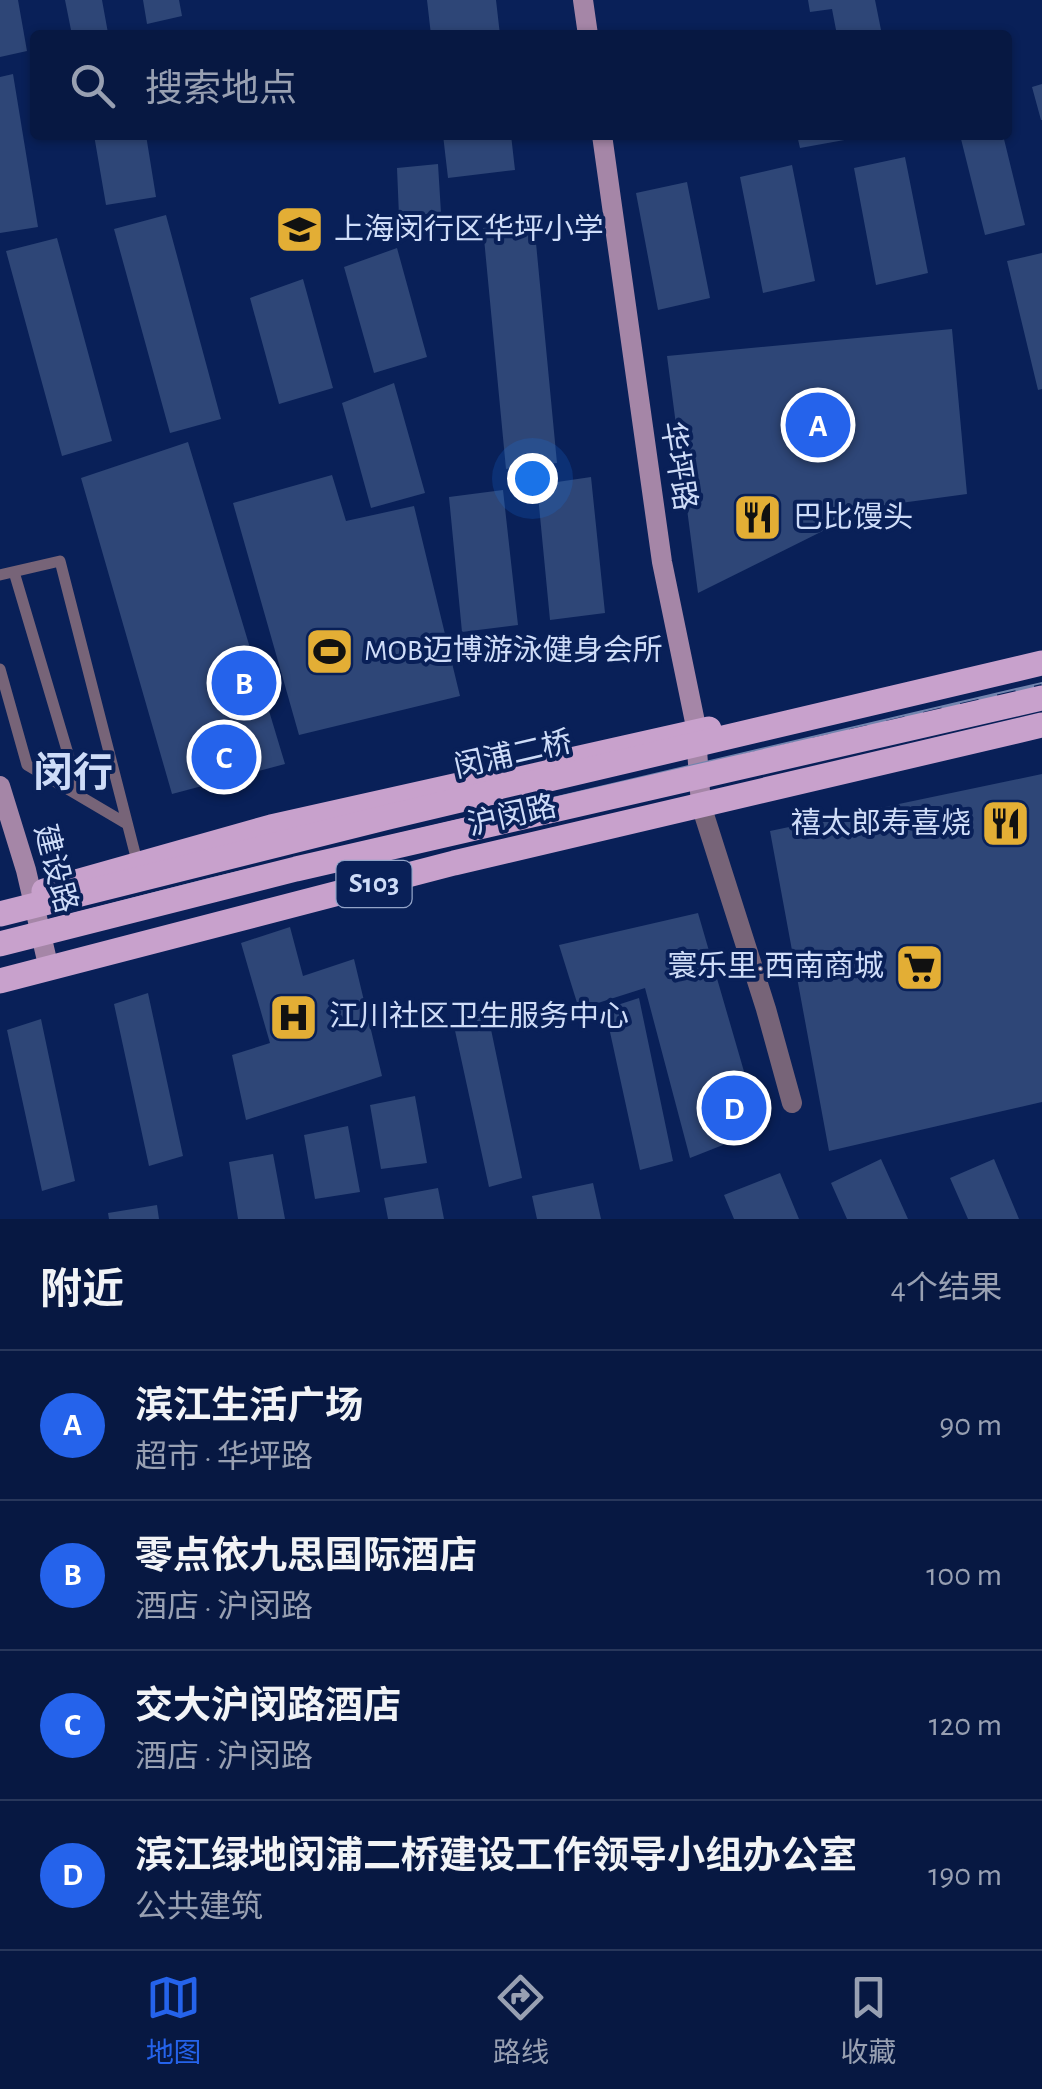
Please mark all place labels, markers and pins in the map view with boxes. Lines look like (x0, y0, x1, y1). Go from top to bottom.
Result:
school or university icon: 上海闵行区华坪小学 (273, 204, 325, 256)
place label: 上海闵行区华坪小学 (334, 213, 604, 245)
pin: A (786, 388, 850, 462)
restaurant icon: 巴比馒头 (732, 492, 784, 544)
place label: 巴比馒头 (793, 501, 913, 533)
sports icon: MOB迈博游泳健身会所 (303, 625, 355, 677)
place label: MOB迈博游泳健身会所 (364, 634, 663, 666)
pin: B (212, 646, 276, 720)
pin: C (192, 720, 256, 794)
restaurant icon: 禧太郎寿喜烧 (980, 798, 1032, 850)
place label: 禧太郎寿喜烧 (791, 807, 971, 839)
supermarket icon: 寰乐里·西南商城 (893, 941, 945, 993)
place label: 寰乐里·西南商城 (667, 950, 884, 982)
hospital icon: 江川社区卫生服务中心 (268, 991, 320, 1043)
place label: 江川社区卫生服务中心 (329, 1000, 629, 1032)
pin: D (702, 1070, 766, 1146)

